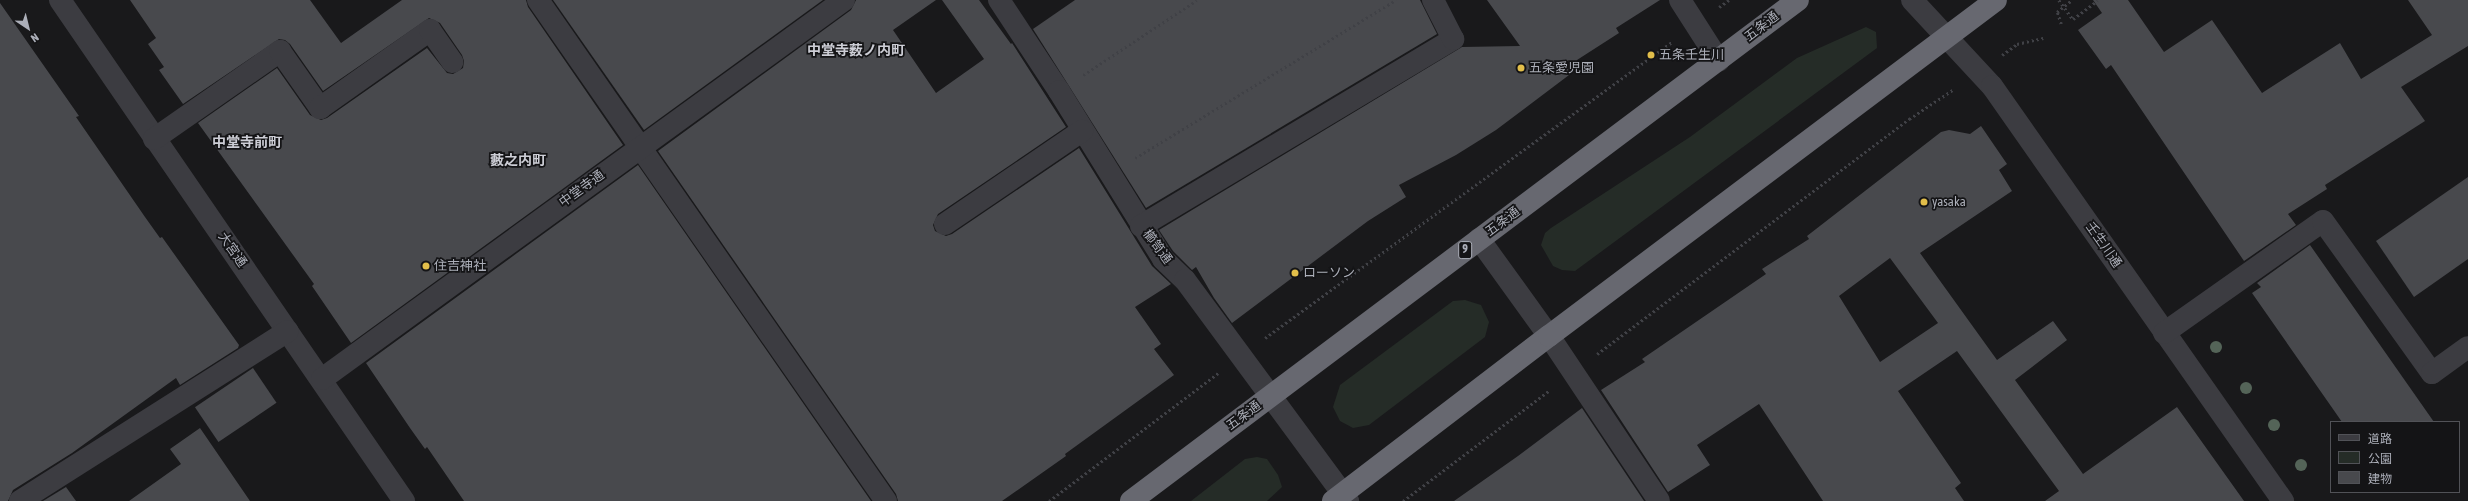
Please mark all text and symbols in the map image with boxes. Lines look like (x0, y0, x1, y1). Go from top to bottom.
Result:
north arrow (8, 8, 48, 48)
street label: 五条通 (1742, 9, 1782, 45)
text: N (29, 31, 41, 45)
district label: 中堂寺薮ノ内町 (807, 42, 905, 58)
place label: 五条壬生川 (1659, 47, 1724, 63)
marker: 五条壬生川 (1646, 50, 1656, 60)
place label: 五条愛児園 (1529, 60, 1594, 76)
marker: 五条愛児園 (1516, 63, 1526, 73)
district label: 中堂寺前町 (212, 134, 282, 150)
district label: 藪之内町 (490, 152, 546, 168)
street label: 中堂寺通 (556, 167, 608, 211)
place label: yasaka (1932, 194, 1966, 210)
marker: yasaka (1919, 197, 1929, 207)
street label: 五条通 (1483, 204, 1523, 240)
street label: 壬生川通 (2082, 219, 2124, 271)
street label: 櫛笥通 (1139, 227, 1175, 267)
street label: 大宮通 (214, 230, 250, 270)
road number: 9 (1458, 240, 1472, 260)
place label: 住吉神社 (434, 258, 486, 274)
marker: 住吉神社 (421, 261, 431, 271)
place label: ローソン (1303, 265, 1355, 281)
marker: ローソン (1290, 268, 1300, 278)
street label: 五条通 (1224, 398, 1264, 434)
legend (2330, 421, 2460, 493)
text: 道路 (2368, 432, 2392, 446)
text: 公園 (2368, 452, 2392, 466)
text: 建物 (2368, 472, 2392, 486)

